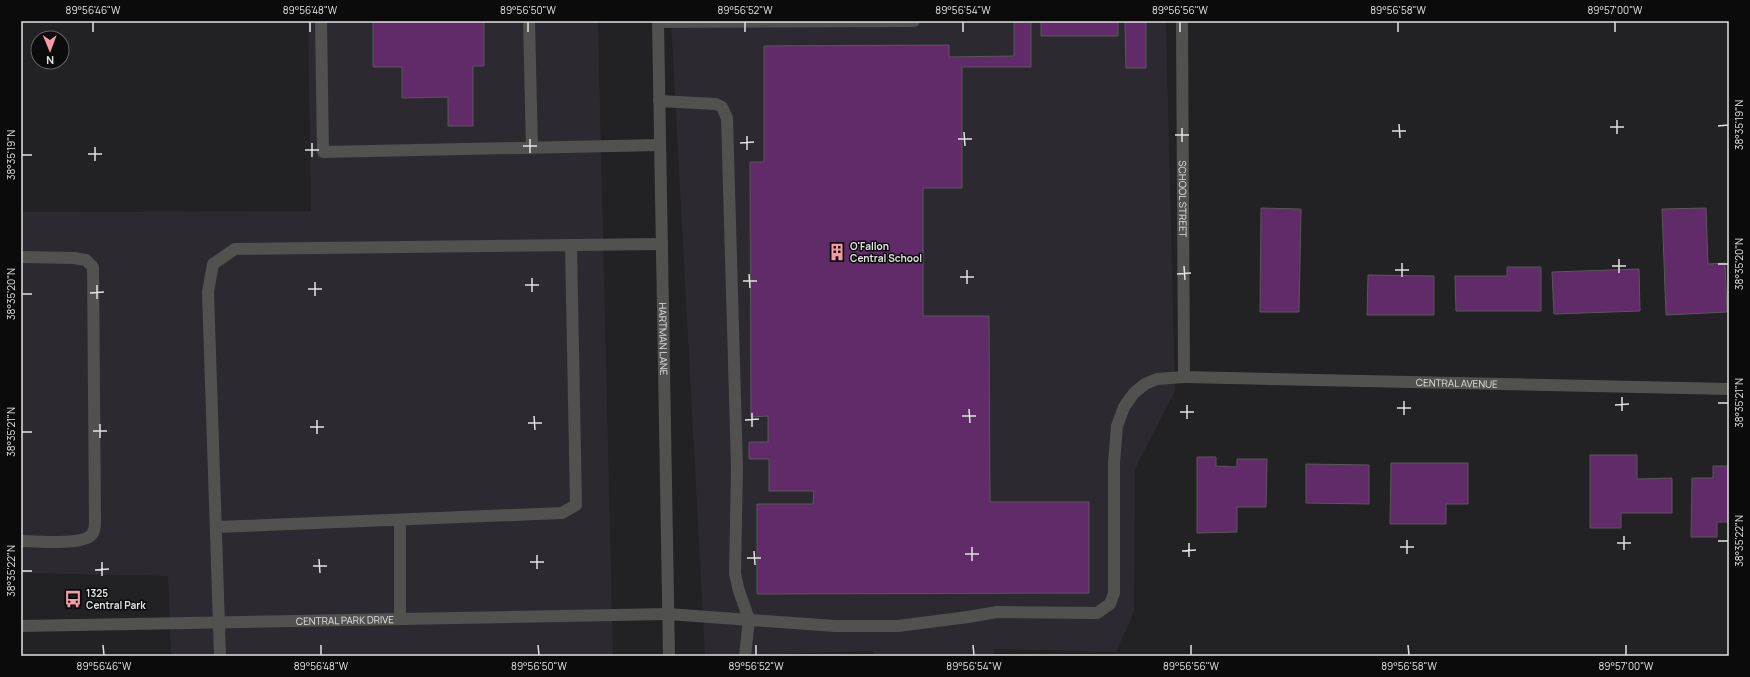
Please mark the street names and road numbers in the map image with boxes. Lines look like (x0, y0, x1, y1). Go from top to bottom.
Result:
street label: SCHOOL STREET (1176, 160, 1190, 238)
street label: HARTMAN LANE (656, 302, 671, 376)
street label: CENTRAL AVENUE (1416, 375, 1498, 391)
street label: CENTRAL PARK DRIVE (296, 612, 394, 628)

